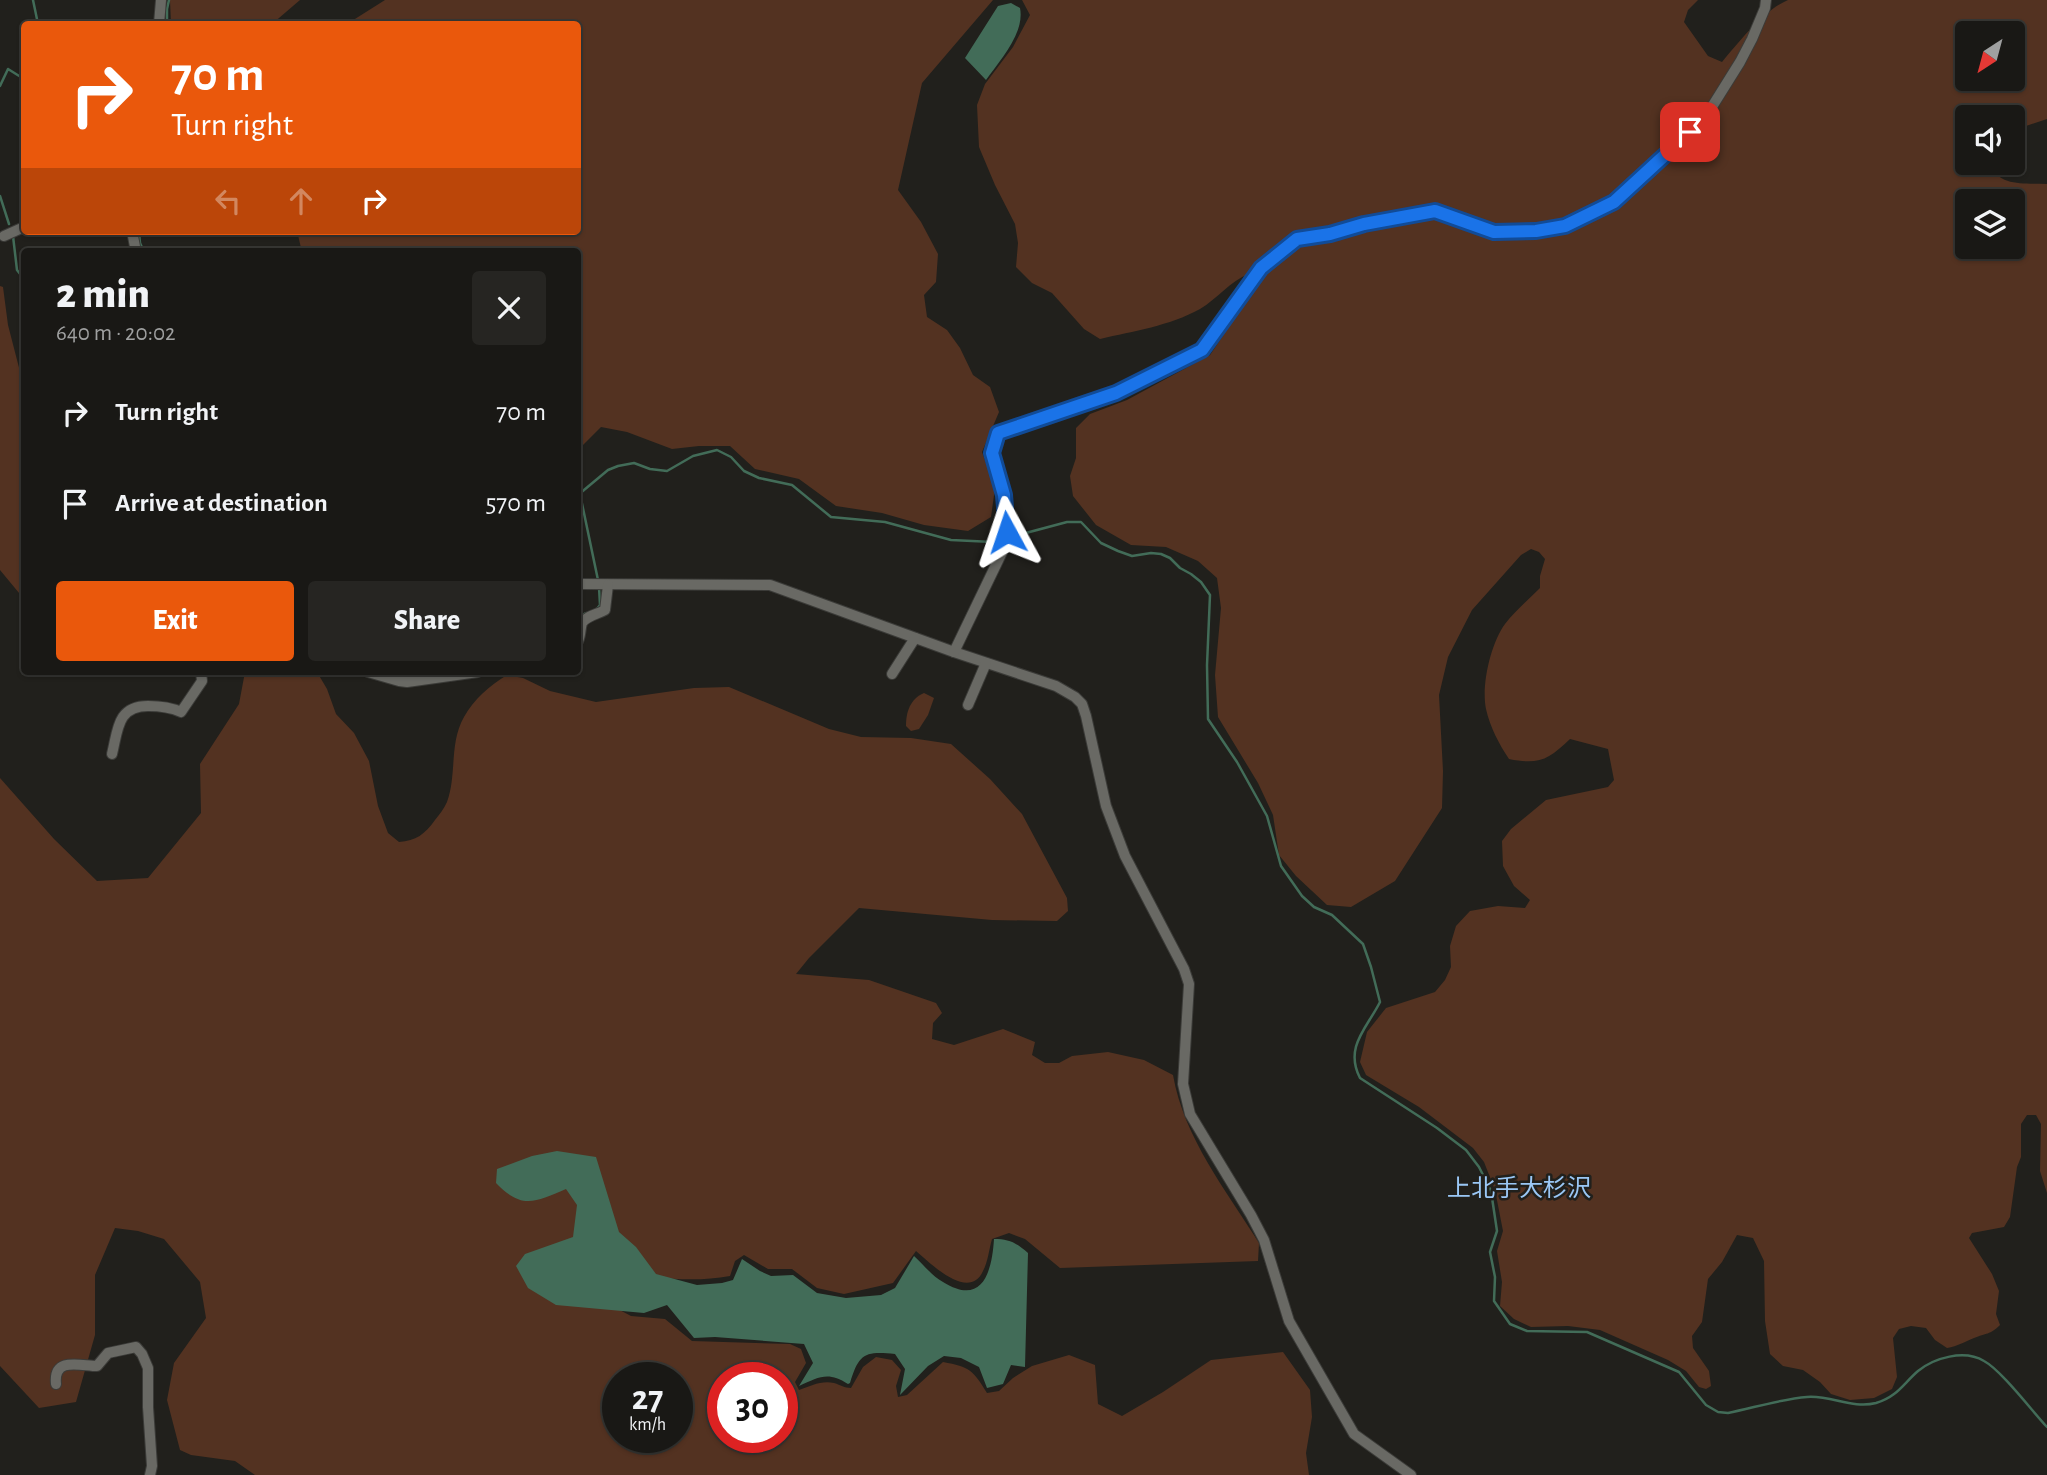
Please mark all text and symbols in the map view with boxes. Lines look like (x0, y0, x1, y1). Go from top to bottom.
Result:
north arrow (1955, 21, 2025, 91)
map controls (1955, 21, 2025, 259)
icon: right (56, 49, 147, 140)
text: 70 m (171, 51, 265, 100)
pin (1660, 102, 1720, 162)
button: sound (1955, 105, 2025, 175)
text: Turn right (171, 109, 293, 141)
icon: arrive (1671, 113, 1709, 151)
icon: left (209, 182, 247, 220)
icon: ahead (282, 182, 320, 220)
icon: right (355, 182, 393, 220)
button: layers (1955, 189, 2025, 259)
button: close (472, 271, 546, 345)
text: 2 min (56, 273, 150, 315)
text: 640 m · 20:02 (56, 322, 176, 345)
icon: right (56, 394, 94, 432)
text: Turn right (115, 399, 218, 425)
text: 70 m (496, 399, 546, 425)
icon: arrive (56, 485, 94, 523)
text: Arrive at destination (115, 490, 328, 516)
text: 570 m (485, 490, 546, 516)
position arrow (970, 495, 1044, 569)
button: Exit (56, 581, 294, 661)
button: Share (308, 581, 546, 661)
district label: 上北手大杉沢 (1447, 1175, 1591, 1201)
speed limit sign: 30 (707, 1362, 798, 1453)
text: 27 (632, 1381, 663, 1416)
text: km/h (629, 1416, 666, 1434)

